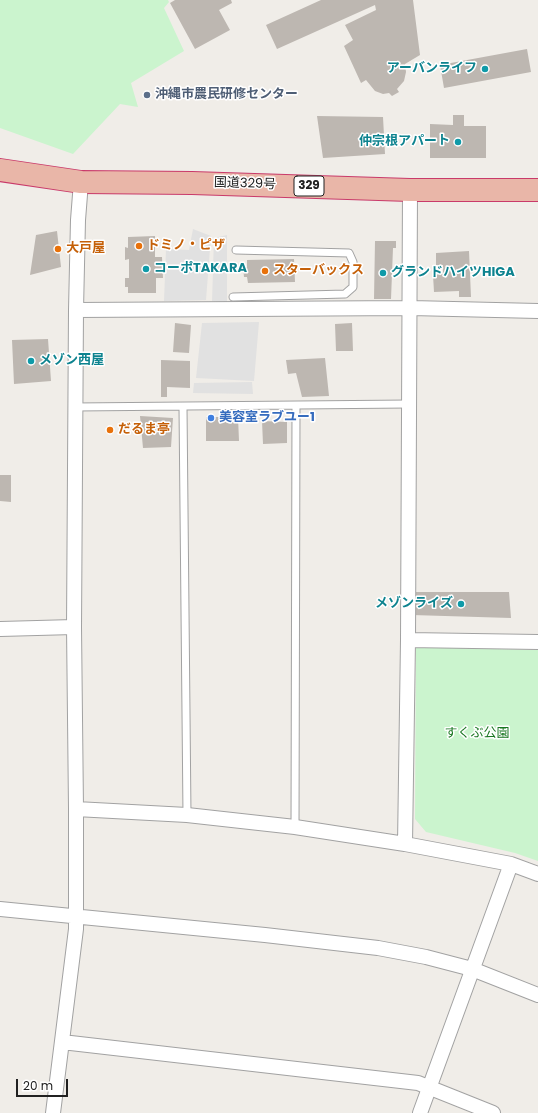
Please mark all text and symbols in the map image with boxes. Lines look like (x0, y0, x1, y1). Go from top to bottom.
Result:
place label: アーバンライフ (387, 61, 477, 77)
marker: アーバンライフ (480, 64, 490, 74)
place label: 沖縄市農民研修センター (155, 87, 298, 103)
marker: 沖縄市農民研修センター (142, 90, 152, 100)
place label: 仲宗根アパート (359, 134, 450, 150)
marker: 仲宗根アパート (453, 137, 463, 147)
street label: 国道329号 (214, 175, 276, 193)
road number: 329 (294, 176, 324, 196)
place label: ドミノ・ピザ (147, 238, 225, 254)
place label: 大戸屋 (66, 241, 105, 257)
marker: ドミノ・ピザ (134, 241, 144, 251)
marker: 大戸屋 (53, 244, 63, 254)
place label: コーポTAKARA (154, 261, 247, 277)
place label: スターバックス (273, 263, 364, 279)
marker: コーポTAKARA (141, 264, 151, 274)
place label: グランドハイツHIGA (391, 265, 515, 281)
marker: スターバックス (260, 266, 270, 276)
marker: グランドハイツHIGA (378, 268, 388, 278)
place label: メゾン西屋 (39, 353, 104, 369)
marker: メゾン西屋 (26, 356, 36, 366)
place label: 美容室ラブユー1 (219, 410, 315, 426)
marker: 美容室ラブユー1 (206, 413, 216, 423)
place label: だるま亭 (118, 422, 170, 438)
marker: だるま亭 (105, 425, 115, 435)
place label: メゾンライズ (375, 596, 453, 612)
marker: メゾンライズ (456, 599, 466, 609)
park label: すくぶ公園 (445, 726, 509, 742)
scale bar (18, 1071, 70, 1097)
text: 20 m (23, 1077, 53, 1094)

